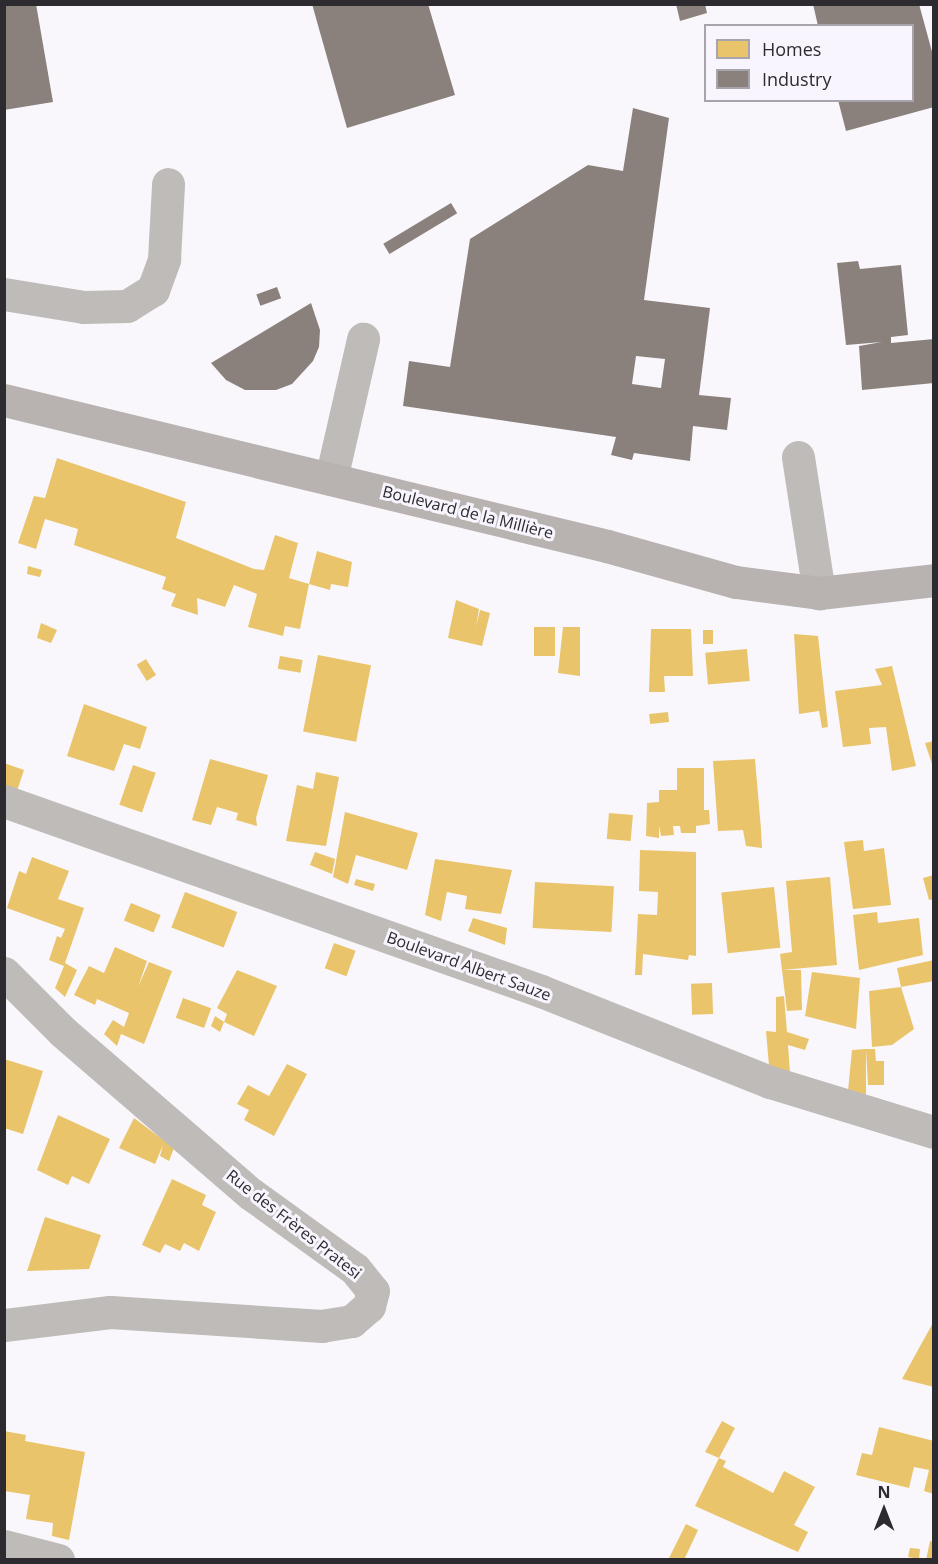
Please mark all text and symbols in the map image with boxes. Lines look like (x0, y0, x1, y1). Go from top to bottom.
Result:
legend (704, 24, 914, 102)
text: Homes (762, 37, 821, 61)
text: Industry (762, 67, 832, 91)
street label: Boulevard de la Millière (381, 481, 555, 543)
street label: Boulevard Albert Sauze (384, 927, 554, 1005)
street label: Rue des Frères Pratesi (223, 1165, 365, 1283)
north arrow (854, 1480, 914, 1540)
text: N (877, 1481, 891, 1503)

